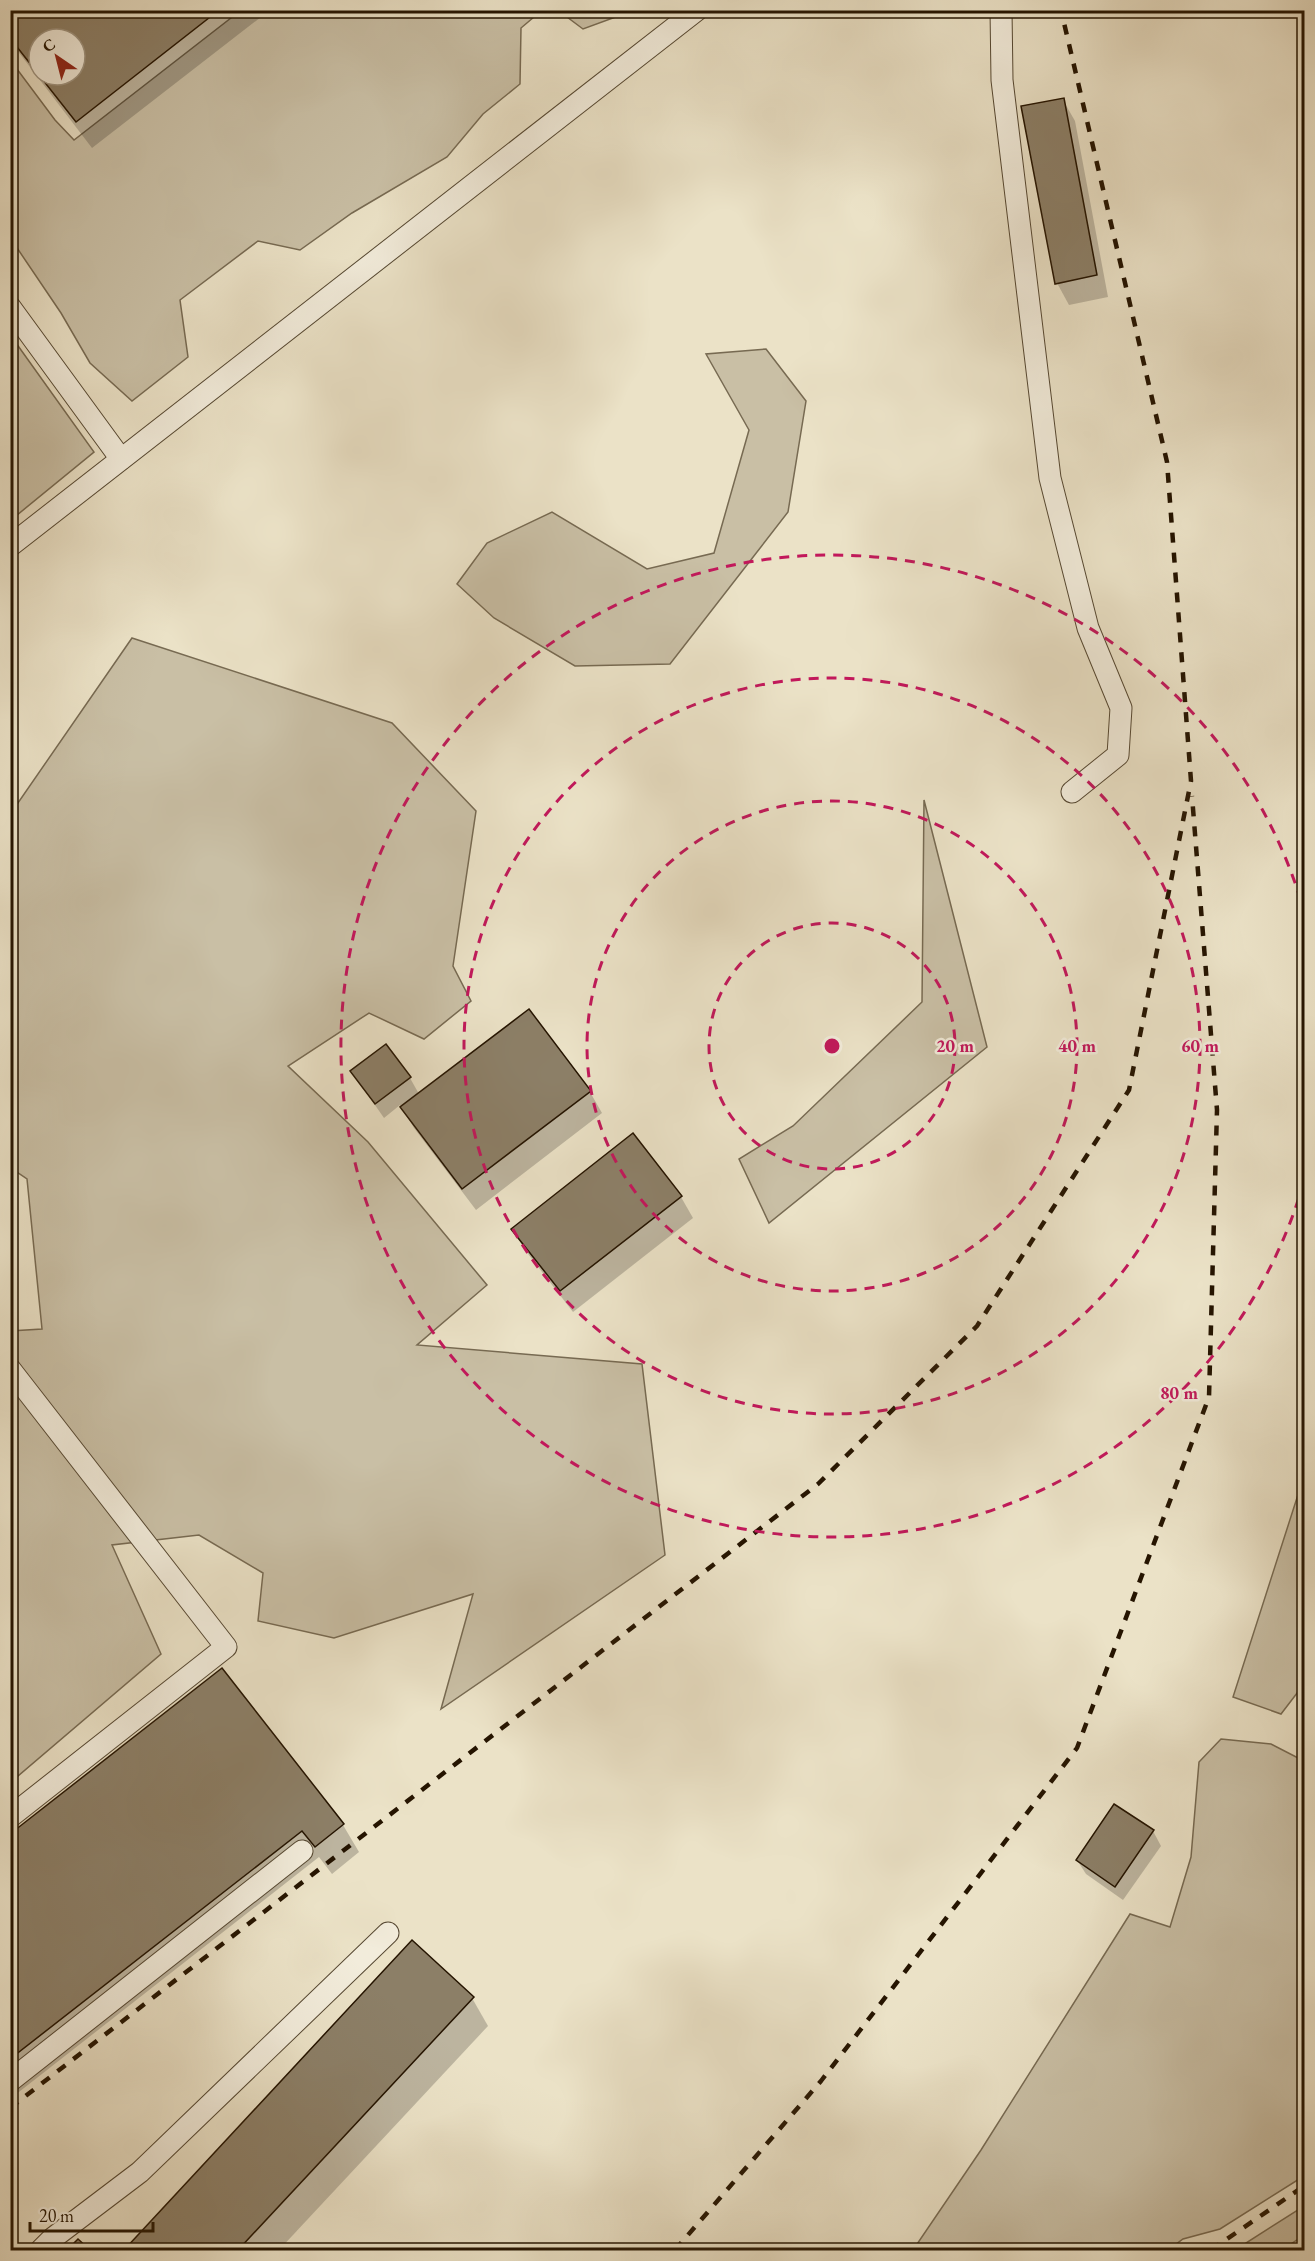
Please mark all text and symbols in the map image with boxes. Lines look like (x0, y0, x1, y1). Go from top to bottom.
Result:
north arrow (27, 27, 87, 87)
text: С (38, 33, 59, 57)
text: 20 m (936, 1034, 974, 1057)
text: 40 m (1058, 1034, 1096, 1057)
text: 60 m (1181, 1034, 1219, 1057)
centre of rings (822, 1036, 842, 1056)
text: 80 m (1160, 1381, 1198, 1404)
scale bar (30, 2195, 153, 2233)
text: 20 m (39, 2204, 74, 2227)

